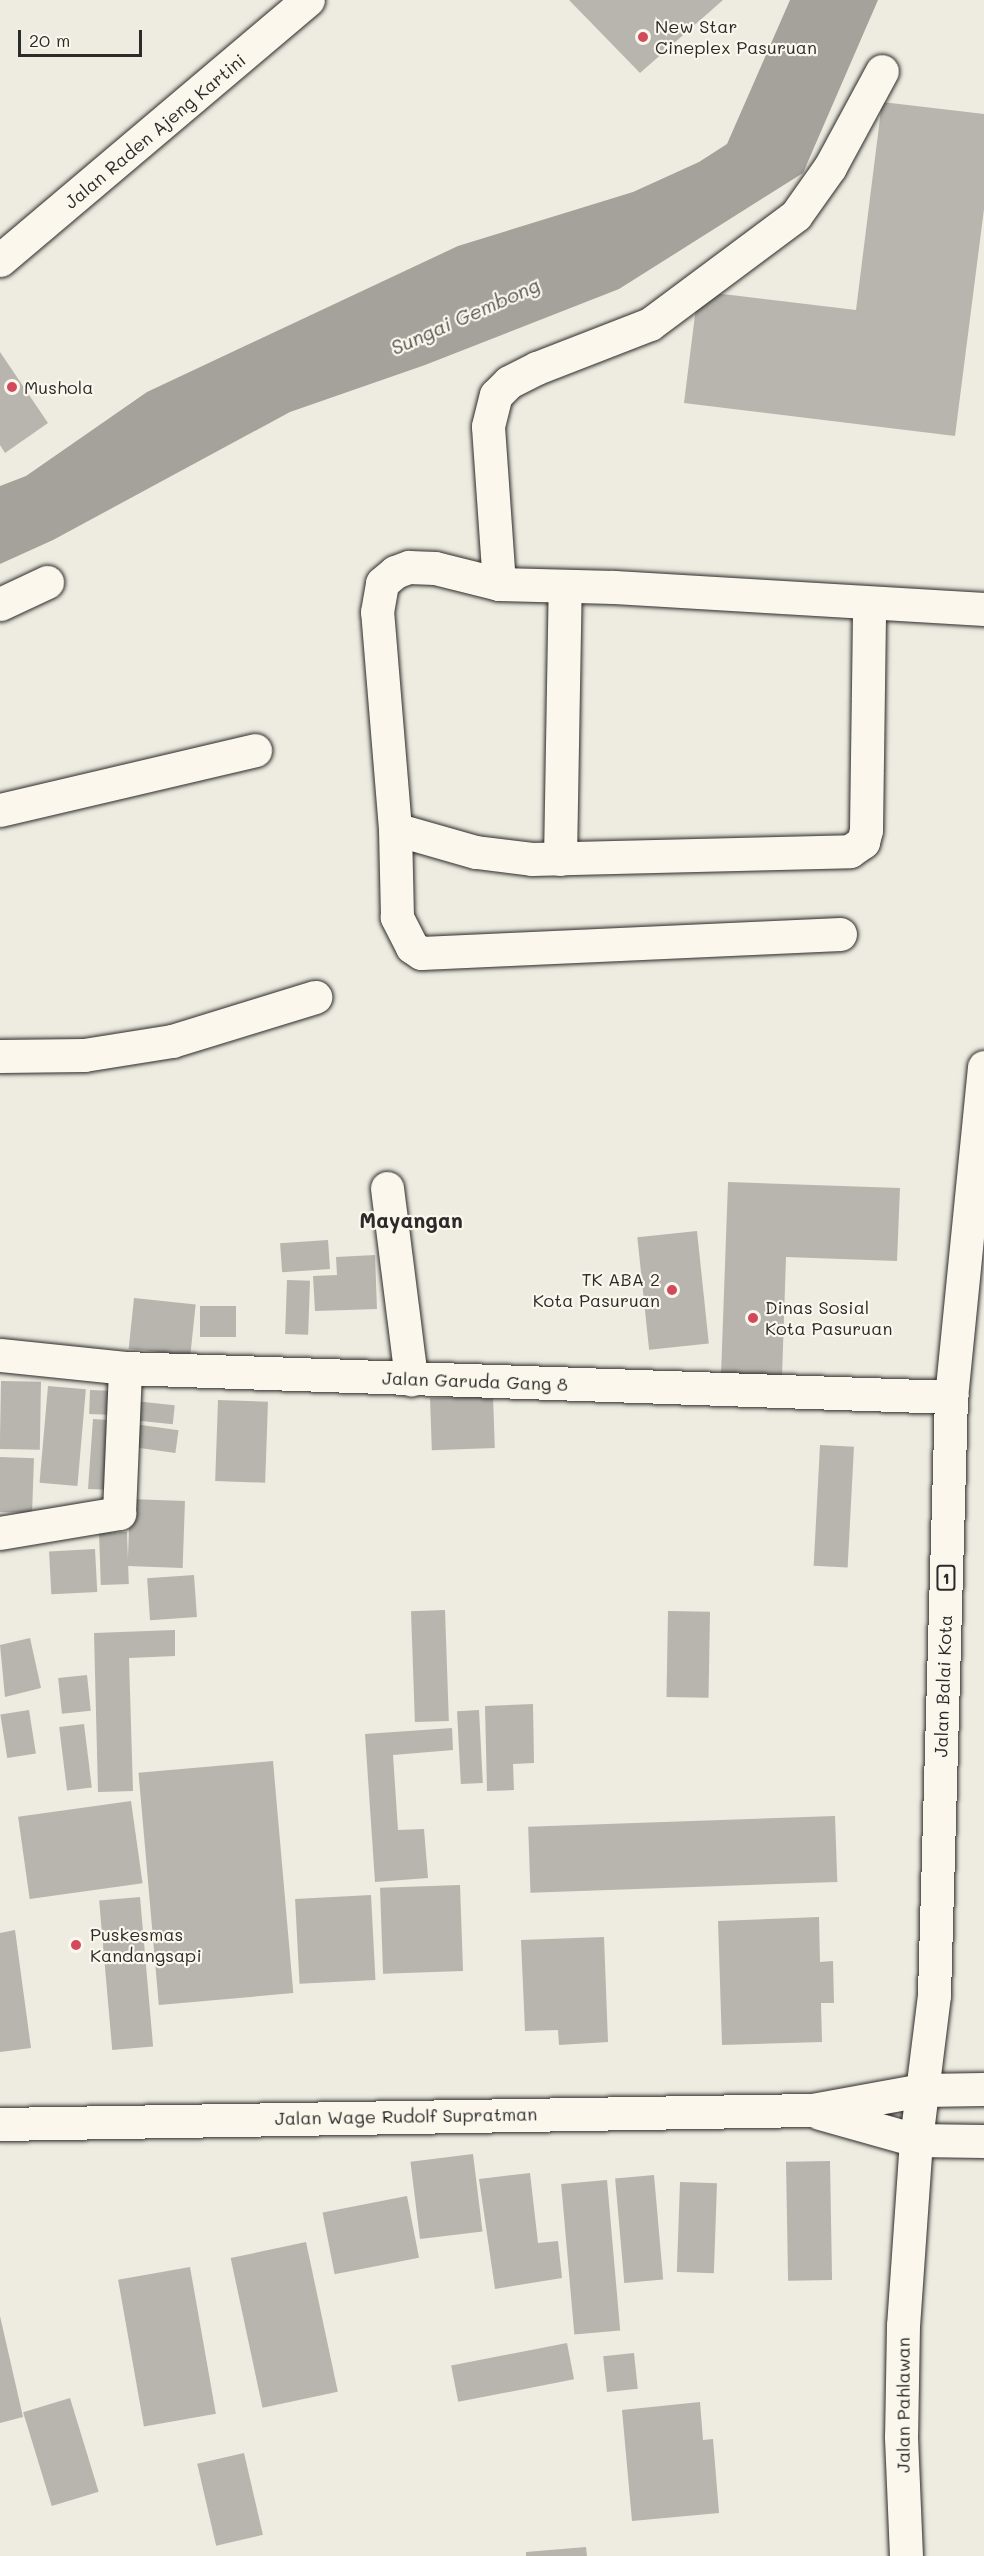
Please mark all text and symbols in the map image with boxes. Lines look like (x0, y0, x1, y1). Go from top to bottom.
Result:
place label: New Star Cineplex Pasuruan (655, 16, 817, 58)
scale bar (21, 18, 146, 56)
text: 20 m (29, 28, 70, 52)
marker: New Star Cineplex Pasuruan (636, 30, 650, 44)
street label: Jalan Raden Ajeng Kartini (60, 49, 250, 213)
water label: Sungai Gembong (387, 272, 543, 360)
place label: Mushola (24, 376, 93, 398)
marker: Mushola (5, 380, 19, 394)
district label: Mayangan (359, 1207, 463, 1233)
place label: TK ABA 2 Kota Pasuruan (533, 1269, 660, 1312)
marker: TK ABA 2 Kota Pasuruan (665, 1283, 679, 1297)
place label: Dinas Sosial Kota Pasuruan (765, 1297, 892, 1340)
marker: Dinas Sosial Kota Pasuruan (746, 1311, 760, 1325)
street label: Jalan Garuda Gang 8 (382, 1367, 568, 1395)
road number: 1 (936, 1565, 956, 1591)
street label: Jalan Balai Kota (930, 1614, 956, 1758)
place label: Puskesmas Kandangsapi (90, 1924, 202, 1966)
marker: Puskesmas Kandangsapi (67, 1936, 85, 1954)
street label: Jalan Wage Rudolf Supratman (275, 2103, 537, 2129)
street label: Jalan Pahlawan (892, 2337, 914, 2473)

